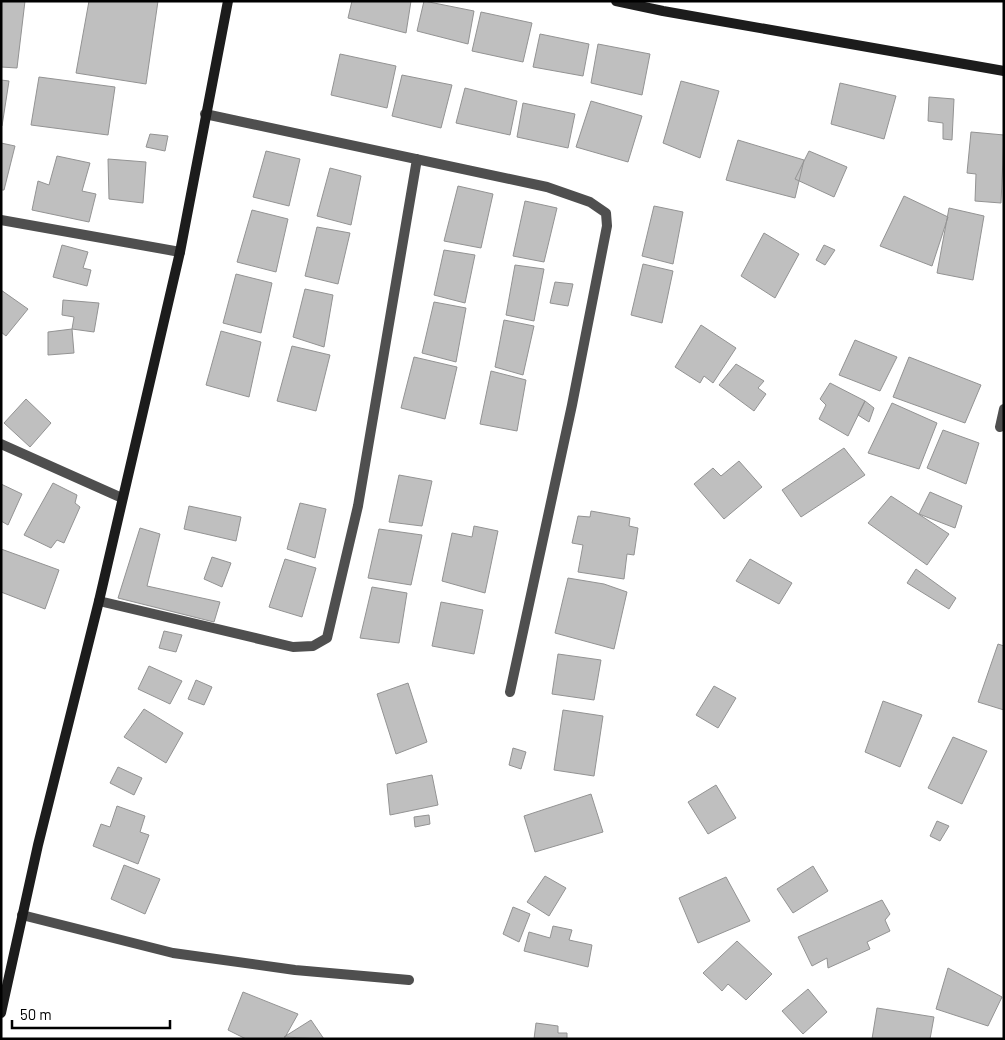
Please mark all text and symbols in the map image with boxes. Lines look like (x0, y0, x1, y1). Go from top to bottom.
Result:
scale bar (12, 998, 170, 1030)
text: 50 m (20, 1005, 52, 1023)

